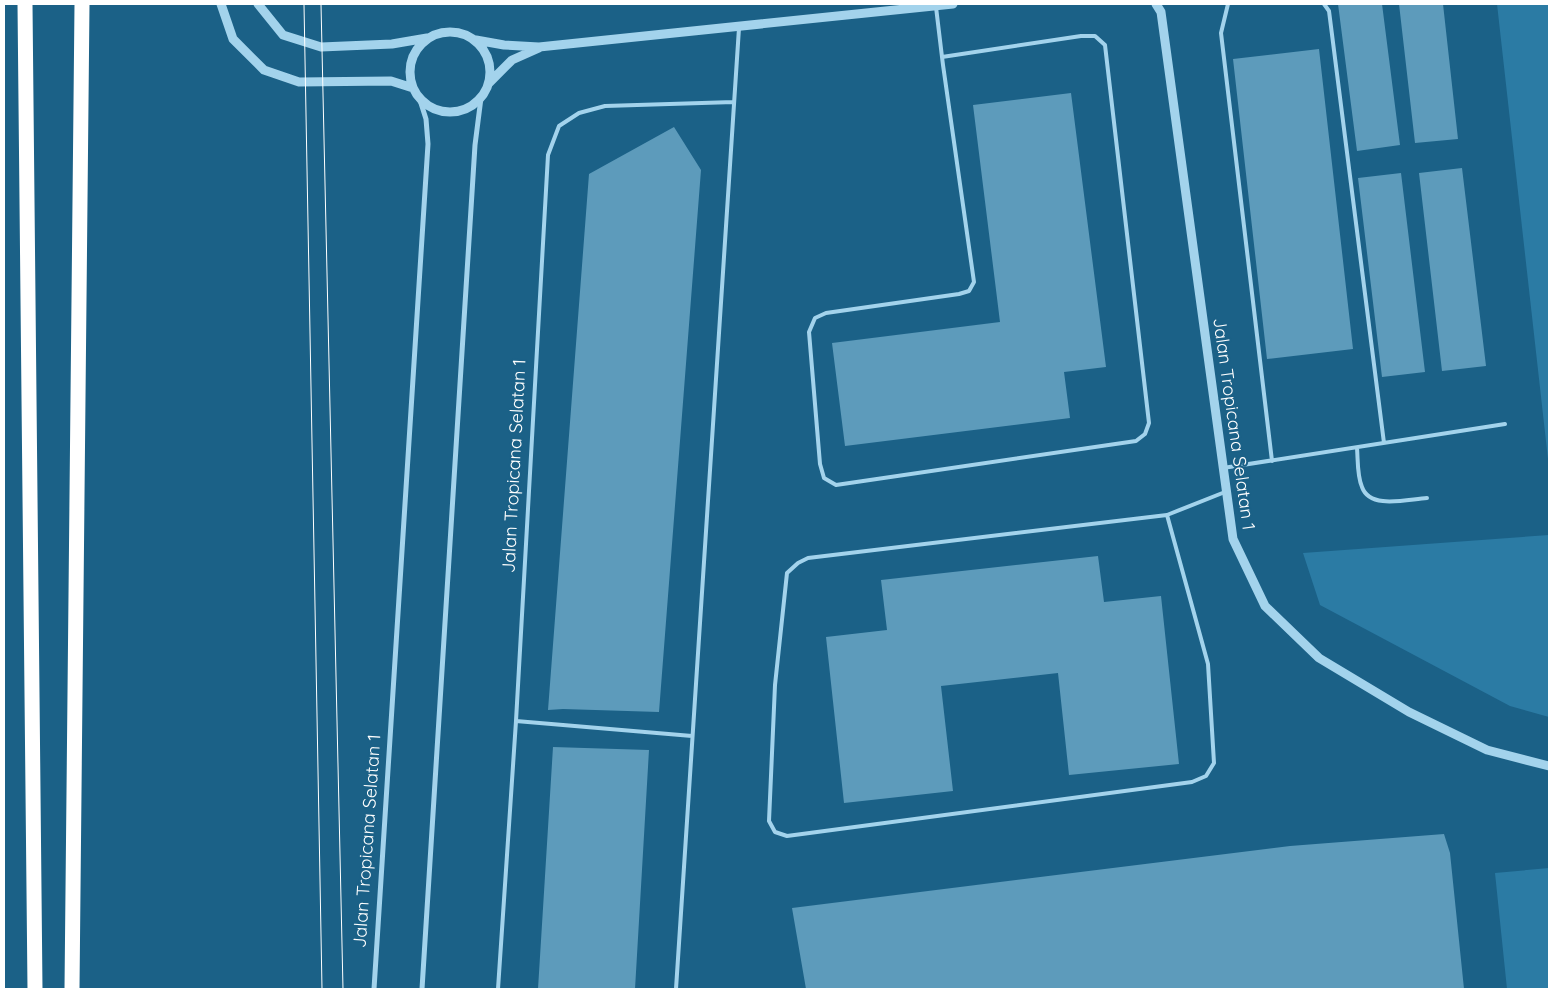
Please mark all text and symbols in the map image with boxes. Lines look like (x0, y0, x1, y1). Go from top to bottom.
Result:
street label: Jalan Tropicana Selatan 1 (1208, 316, 1261, 532)
street label: Jalan Tropicana Selatan 1 (496, 358, 531, 574)
street label: Jalan Tropicana Selatan 1 (348, 733, 385, 949)

